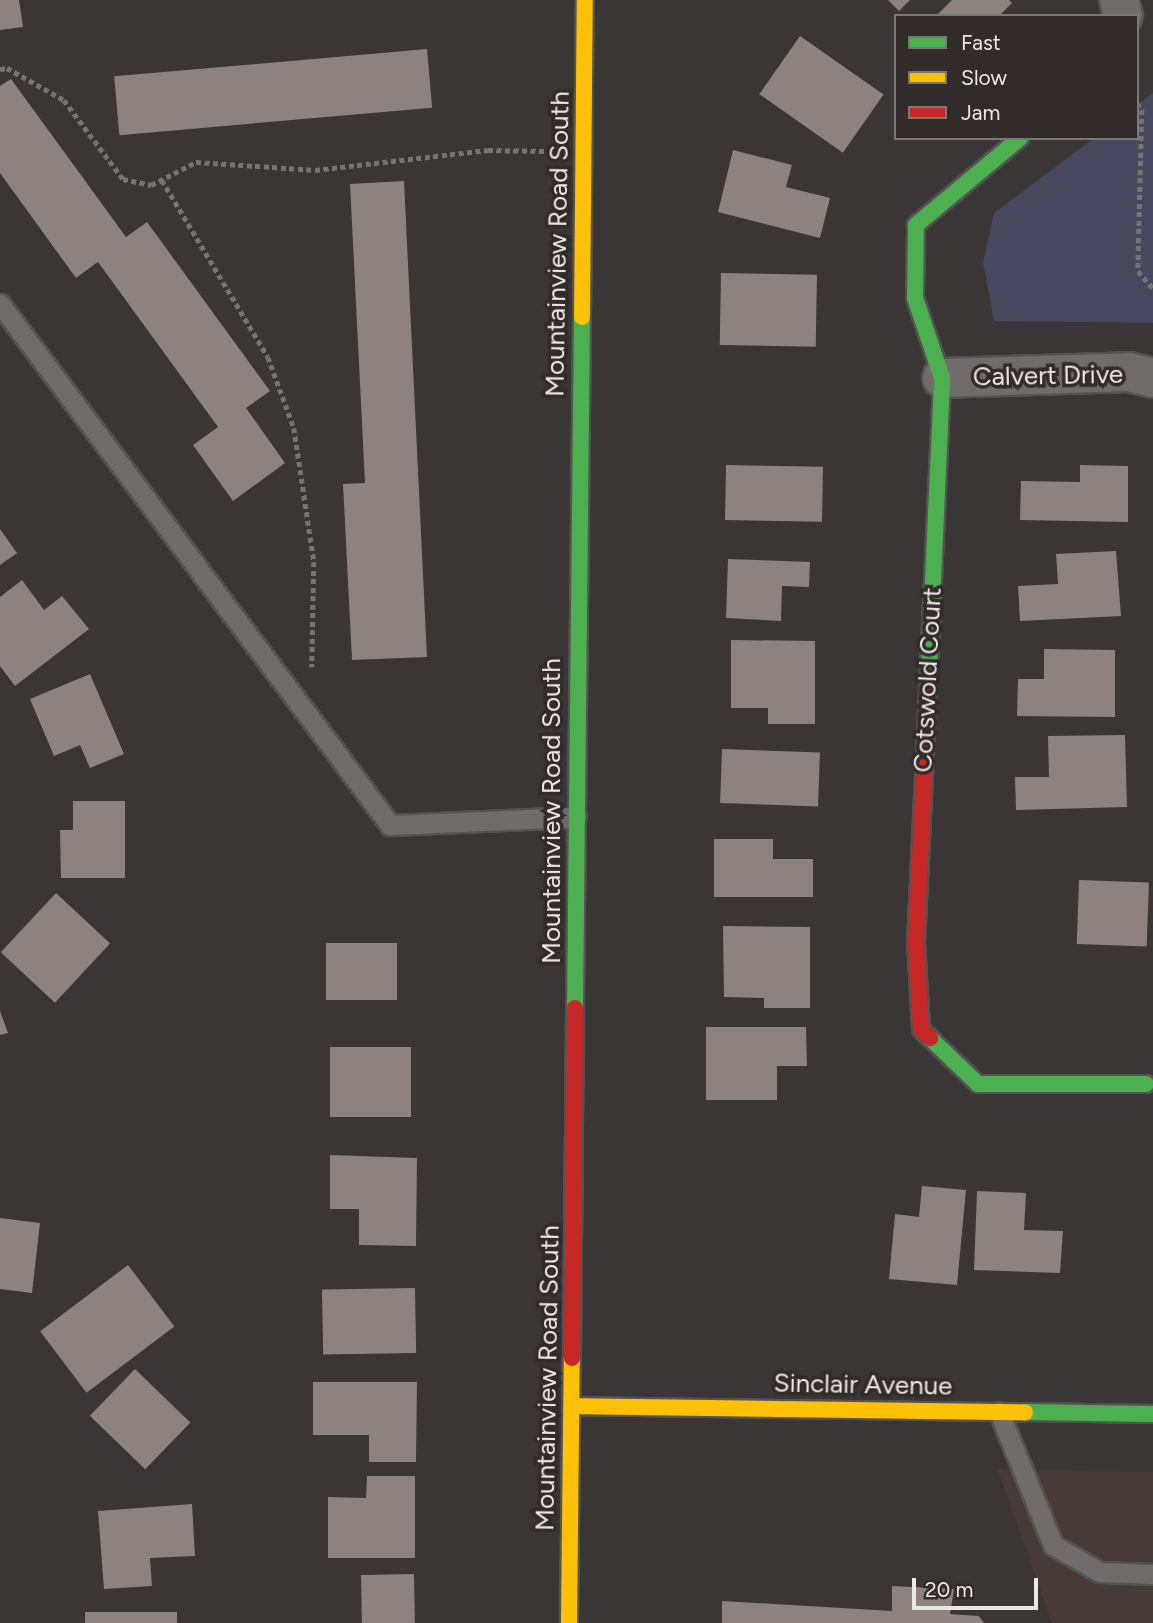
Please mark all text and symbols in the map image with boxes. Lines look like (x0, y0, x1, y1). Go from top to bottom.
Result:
legend (894, 14, 1139, 140)
text: Fast (961, 30, 1001, 55)
text: Slow (961, 65, 1007, 90)
street label: Mountainview Road South (540, 91, 576, 397)
text: Jam (961, 100, 1000, 125)
street label: Calvert Drive (973, 359, 1123, 393)
street label: Cotswold Court (908, 587, 948, 773)
street label: Mountainview Road South (536, 658, 568, 964)
street label: Mountainview Road South (530, 1225, 566, 1531)
street label: Sinclair Avenue (773, 1368, 953, 1402)
scale bar (915, 1564, 1041, 1608)
text: 20 m (925, 1577, 973, 1602)

